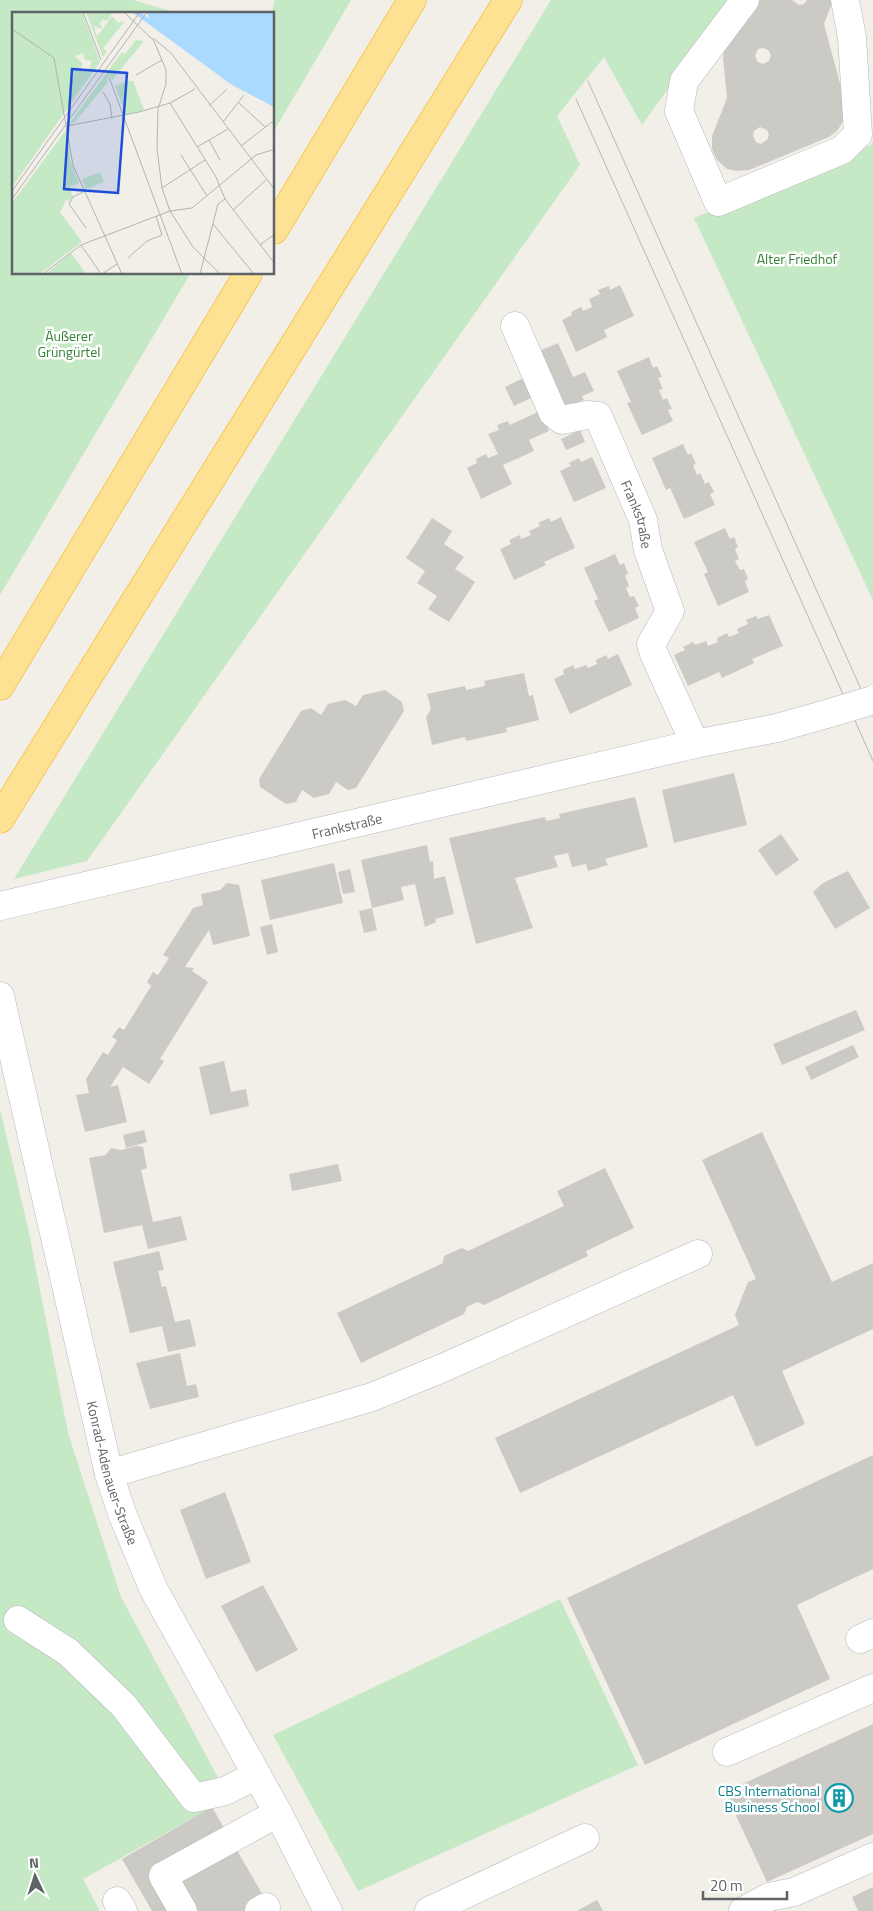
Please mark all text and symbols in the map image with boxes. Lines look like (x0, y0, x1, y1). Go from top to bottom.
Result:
inset map (12, 12, 275, 275)
park label: Alter Friedhof (757, 248, 838, 269)
park label: Äußerer Grüngürtel (37, 325, 101, 362)
street label: Frankstraße (616, 476, 658, 550)
street label: Frankstraße (309, 807, 384, 844)
street label: Konrad-Adenauer-Straße (82, 1399, 144, 1548)
place label: CBS International Business School (718, 1780, 820, 1817)
building icon: CBS International Business School (824, 1783, 854, 1813)
north arrow (10, 1851, 60, 1901)
text: N (28, 1852, 40, 1873)
scale bar (703, 1868, 787, 1900)
text: 20 m (710, 1874, 743, 1897)

